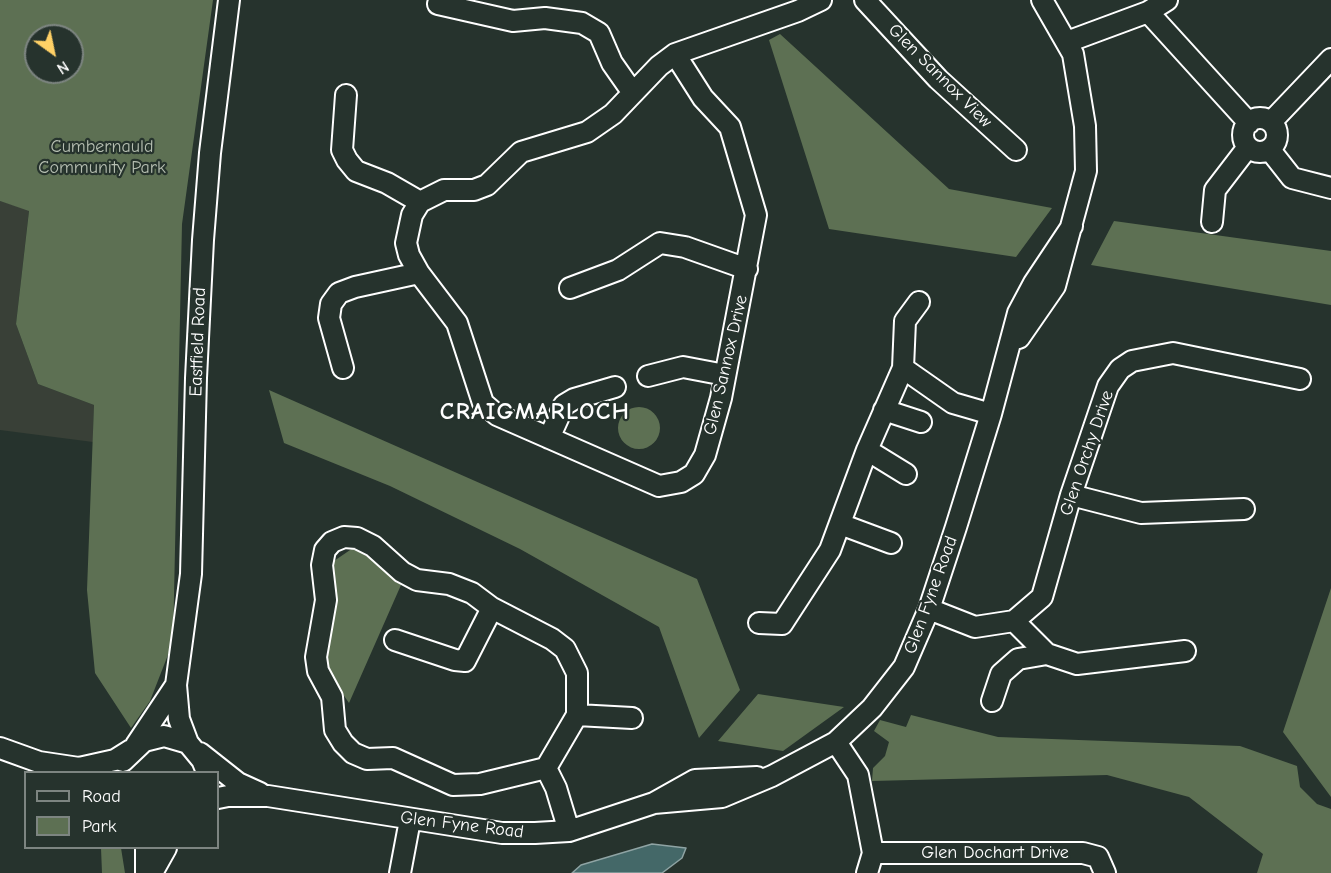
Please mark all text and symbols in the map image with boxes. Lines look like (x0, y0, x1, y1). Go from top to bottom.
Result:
street label: Glen Sannox View (884, 20, 996, 132)
north arrow (24, 24, 84, 84)
text: N (53, 57, 72, 78)
park label: Cumbernauld Community Park (38, 136, 166, 178)
street label: Eastfield Road (185, 287, 211, 397)
street label: Glen Sannox Drive (699, 293, 753, 437)
street label: Glen Orchy Drive (1055, 387, 1119, 519)
district label: CRAIGMARLOCH (440, 398, 630, 426)
street label: Glen Fyne Road (900, 533, 962, 657)
legend (24, 771, 219, 849)
text: Road (82, 786, 121, 807)
street label: Glen Fyne Road (399, 807, 525, 843)
text: Park (82, 816, 116, 837)
street label: Glen Dochart Drive (921, 842, 1069, 864)

